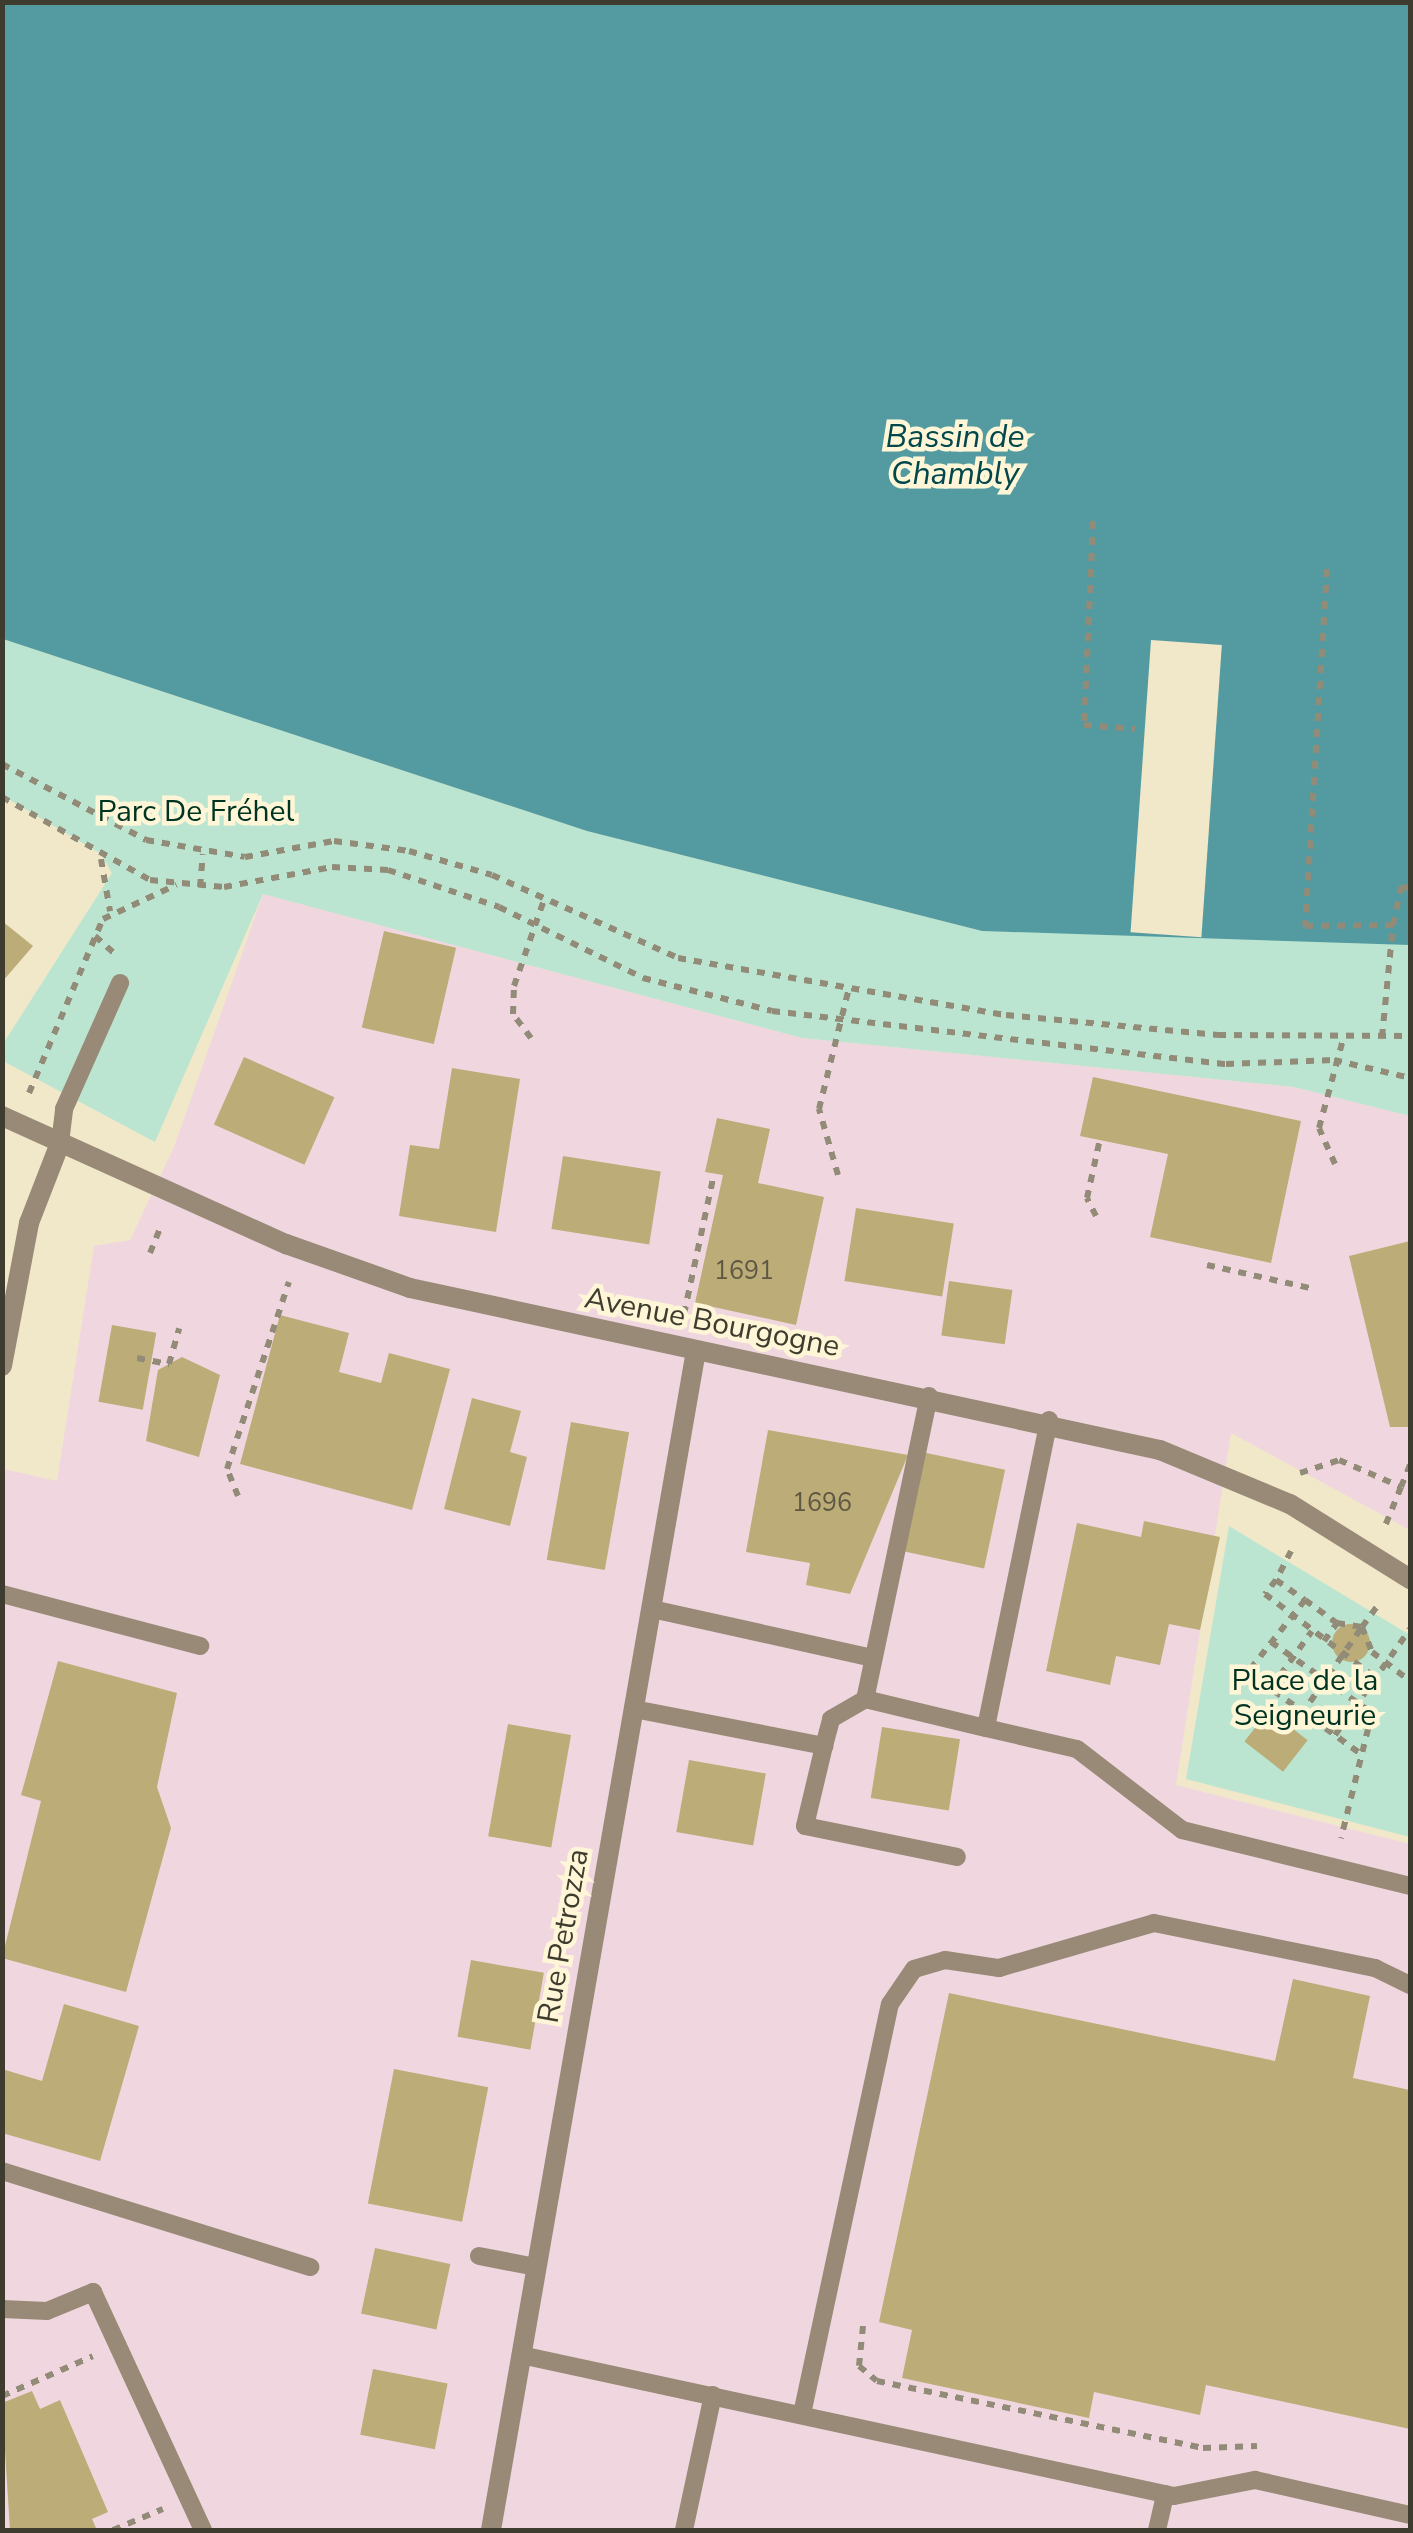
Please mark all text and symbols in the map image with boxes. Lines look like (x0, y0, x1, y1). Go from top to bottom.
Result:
water label: Bassin de Chambly (886, 419, 1024, 494)
park label: Parc De Fréhel (98, 794, 294, 830)
house number: 1691 (714, 1256, 774, 1286)
street label: Avenue Bourgogne (581, 1281, 843, 1365)
house number: 1696 (792, 1488, 852, 1518)
park label: Place de la Seigneurie (1232, 1663, 1378, 1734)
street label: Rue Petrozza (531, 1846, 597, 2026)

